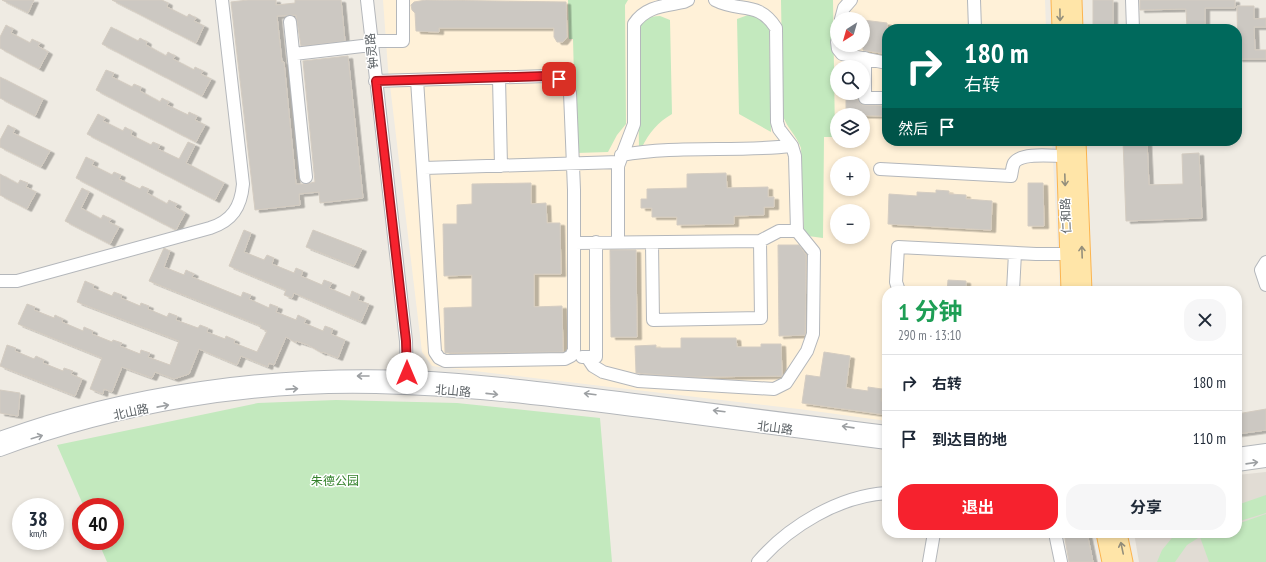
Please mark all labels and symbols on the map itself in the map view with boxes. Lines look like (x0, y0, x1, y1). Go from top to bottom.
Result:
one-way arrow (1056, 8, 1064, 21)
north arrow (830, 12, 870, 52)
street label: 钟灵路 (362, 32, 381, 70)
pin (542, 62, 576, 96)
one-way arrow (1061, 173, 1069, 186)
street label: 仁和路 (1057, 198, 1074, 234)
one-way arrow (1078, 246, 1086, 259)
position arrow (386, 352, 428, 394)
one-way arrow (357, 372, 370, 380)
street label: 北山路 (434, 381, 472, 400)
one-way arrow (285, 386, 298, 393)
one-way arrow (584, 390, 597, 398)
one-way arrow (485, 391, 498, 398)
street label: 北山路 (112, 400, 150, 423)
one-way arrow (156, 401, 169, 409)
one-way arrow (713, 407, 726, 414)
street label: 北山路 (756, 418, 794, 437)
one-way arrow (842, 423, 855, 431)
one-way arrow (30, 433, 43, 440)
one-way arrow (1245, 459, 1258, 467)
park label: 朱德公园 (311, 473, 359, 488)
speed limit sign: 40 (72, 498, 124, 550)
one-way arrow (1117, 541, 1125, 554)

